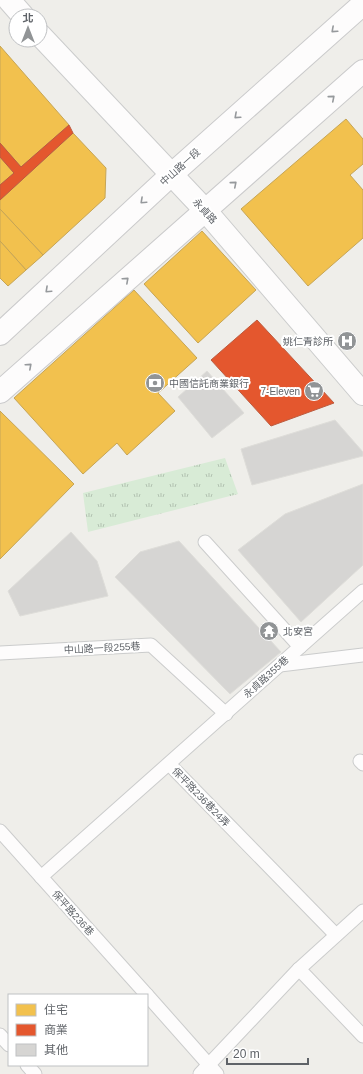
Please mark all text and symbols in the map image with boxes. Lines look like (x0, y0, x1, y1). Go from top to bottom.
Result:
north arrow (8, 8, 48, 48)
text: 北 (23, 12, 34, 24)
one-way arrow (331, 25, 339, 33)
one-way arrow (327, 96, 335, 103)
one-way arrow (234, 112, 242, 119)
street label: 中山路一段 (158, 146, 202, 188)
one-way arrow (230, 182, 237, 189)
street label: 永貞路 (191, 196, 219, 226)
one-way arrow (140, 197, 148, 204)
one-way arrow (122, 277, 129, 284)
one-way arrow (45, 285, 52, 292)
hospital icon: 姚仁青診所 (336, 330, 358, 352)
place label: 姚仁青診所 (283, 336, 333, 347)
one-way arrow (24, 363, 32, 371)
bank icon: 中國信託商業銀行 (144, 372, 166, 394)
place label: 中國信託商業銀行 (169, 378, 249, 389)
supermarket icon: 7-Eleven (303, 380, 325, 402)
place label: 7-Eleven (261, 386, 300, 397)
temple icon: 北安宮 (258, 620, 280, 642)
place label: 北安宮 (283, 626, 313, 637)
street label: 中山路一段255巷 (63, 641, 141, 655)
street label: 永貞路355巷 (241, 654, 291, 700)
street label: 保平路236巷24弄 (170, 765, 232, 829)
street label: 保平路236巷 (50, 888, 96, 938)
legend (8, 994, 148, 1066)
text: 住宅 (44, 1003, 68, 1017)
text: 商業 (44, 1023, 68, 1037)
scale bar (227, 1040, 308, 1066)
text: 其他 (44, 1043, 68, 1057)
text: 20 m (233, 1047, 260, 1061)

